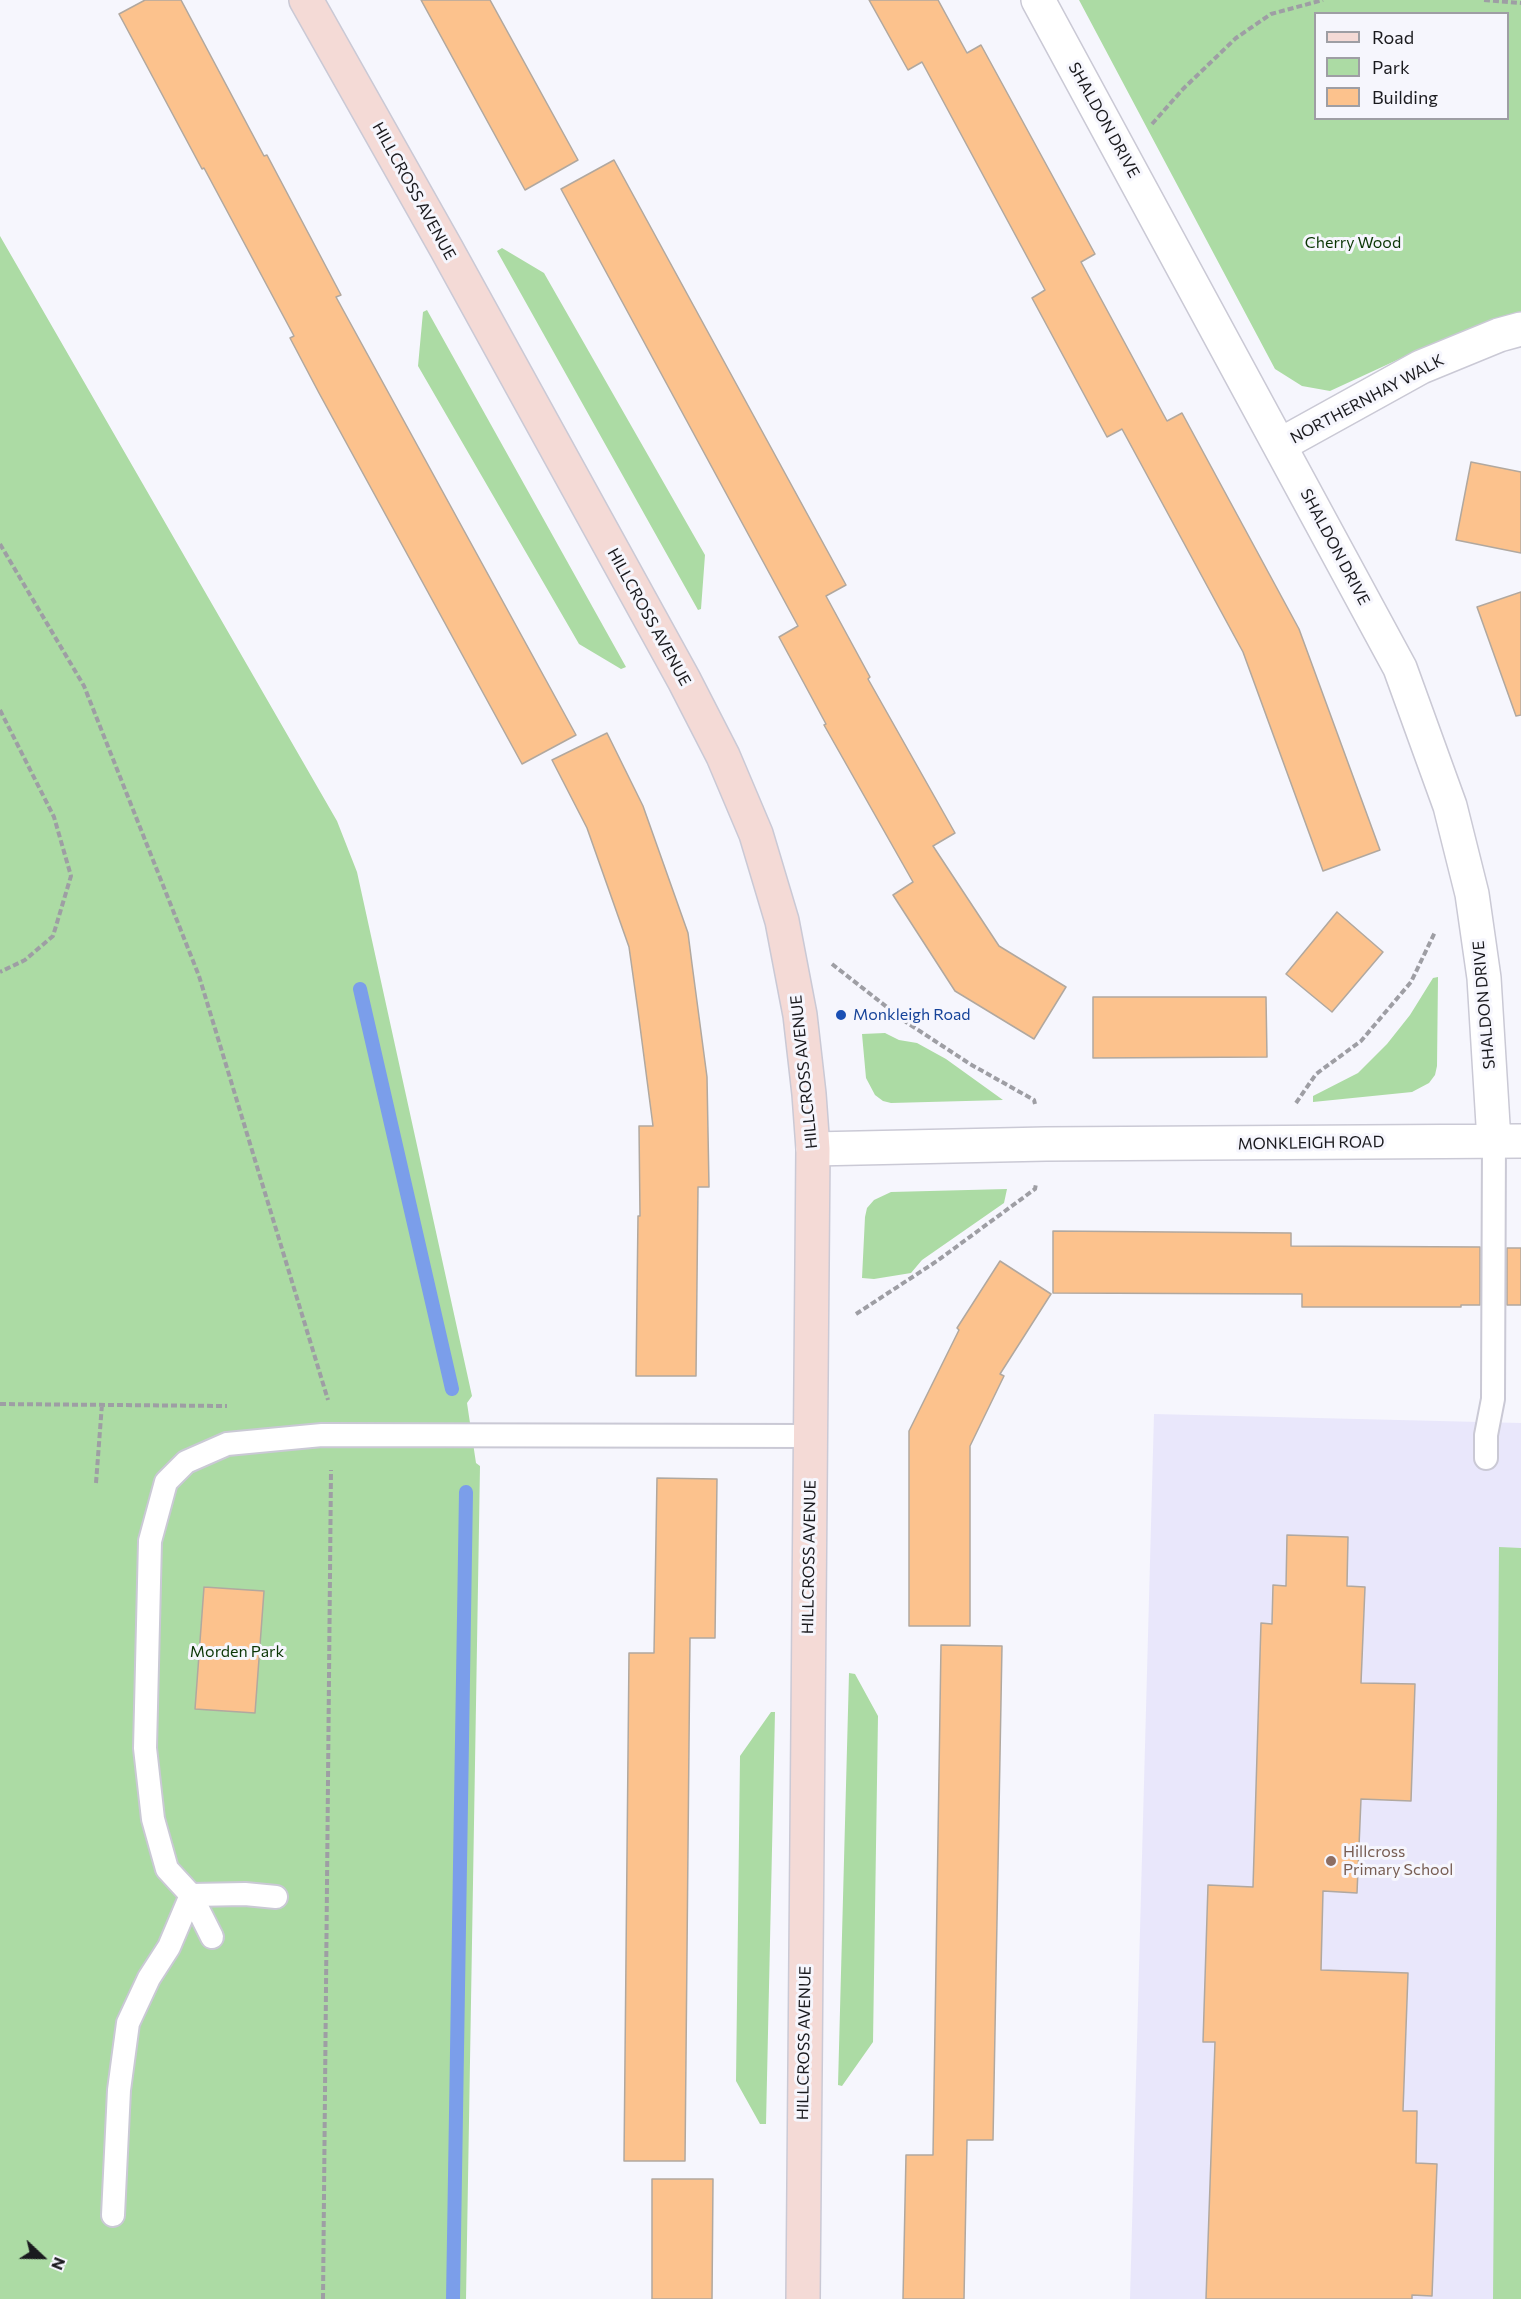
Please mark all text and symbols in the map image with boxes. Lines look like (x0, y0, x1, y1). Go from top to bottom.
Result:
legend (1314, 12, 1509, 120)
text: Road (1372, 26, 1414, 48)
text: Park (1372, 56, 1410, 78)
street label: SHALDON DRIVE (1064, 59, 1144, 181)
text: Building (1372, 86, 1438, 108)
street label: HILLCROSS AVENUE (368, 119, 460, 263)
park label: Cherry Wood (1305, 233, 1401, 253)
street label: NORTHERNHAY WALK (1287, 350, 1447, 448)
street label: SHALDON DRIVE (1296, 486, 1374, 608)
street label: HILLCROSS AVENUE (603, 545, 695, 689)
street label: SHALDON DRIVE (1469, 940, 1499, 1070)
street label: HILLCROSS AVENUE (786, 994, 822, 1150)
place label: Monkleigh Road (853, 1005, 971, 1025)
marker: Monkleigh Road (834, 1008, 848, 1022)
street label: MONKLEIGH ROAD (1237, 1132, 1385, 1154)
street label: HILLCROSS AVENUE (798, 1480, 820, 1634)
park label: Morden Park (190, 1642, 284, 1662)
place label: Hillcross Primary School (1343, 1842, 1453, 1880)
marker: Hillcross Primary School (1324, 1854, 1338, 1868)
street label: HILLCROSS AVENUE (793, 1966, 815, 2120)
north arrow (12, 2227, 72, 2287)
text: N (48, 2255, 70, 2273)

